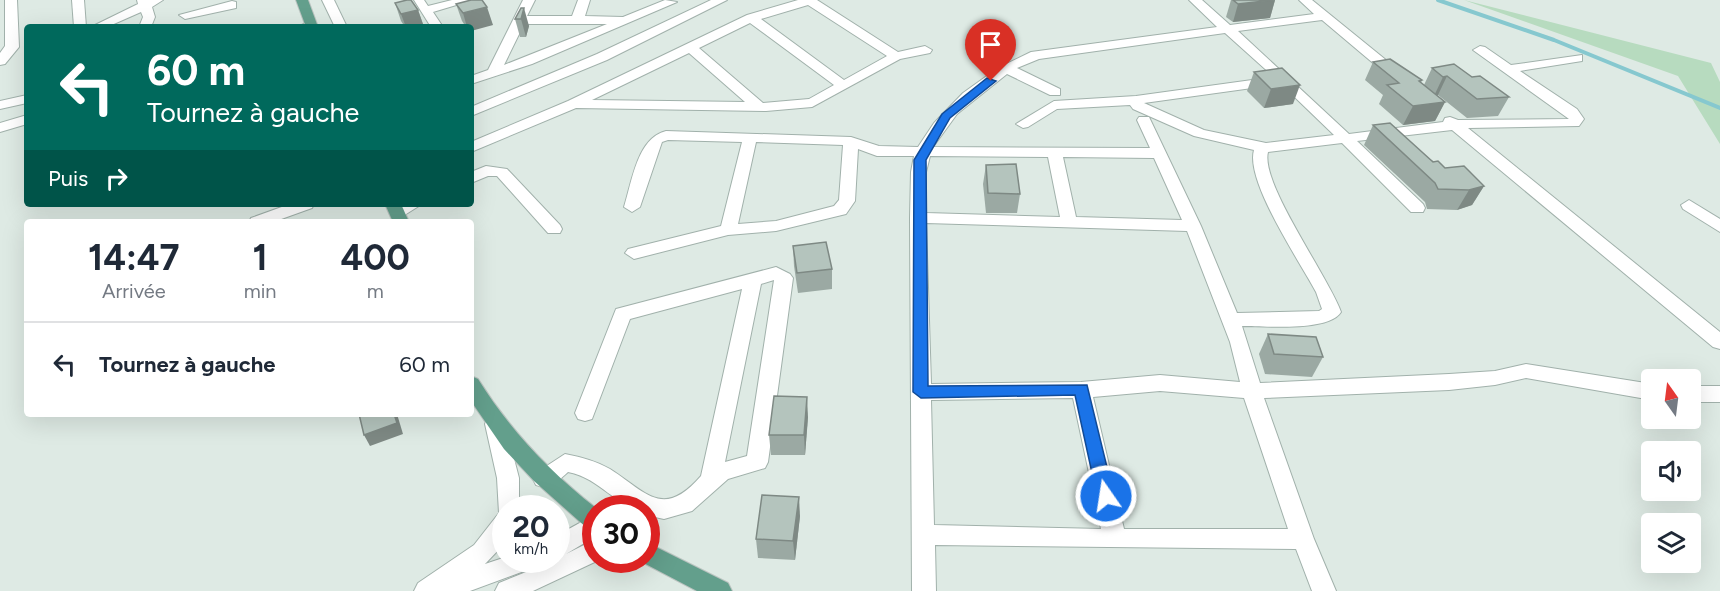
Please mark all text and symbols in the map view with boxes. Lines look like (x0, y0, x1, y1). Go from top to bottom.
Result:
pin (965, 19, 1016, 81)
icon: arrive (974, 28, 1007, 61)
text: 60 m (147, 45, 245, 96)
icon: left (48, 48, 126, 126)
text: Tournez à gauche (147, 96, 359, 129)
icon: right (100, 162, 133, 195)
text: Puis (48, 165, 88, 192)
text: 14:47 (88, 236, 180, 279)
text: 1 (252, 236, 268, 279)
text: 400 (341, 236, 410, 279)
text: Arrivée (102, 279, 166, 303)
text: min (244, 279, 276, 303)
text: m (367, 279, 384, 303)
icon: left (48, 348, 81, 381)
text: Tournez à gauche (99, 351, 275, 378)
text: 60 m (399, 351, 450, 378)
north arrow (1641, 369, 1701, 429)
map controls (1641, 369, 1701, 573)
button: sound (1641, 441, 1701, 501)
position arrow (1074, 464, 1138, 528)
speed limit sign: 30 (582, 495, 660, 573)
text: 20 (513, 508, 549, 545)
button: layers (1641, 513, 1701, 573)
text: km/h (514, 540, 548, 558)

